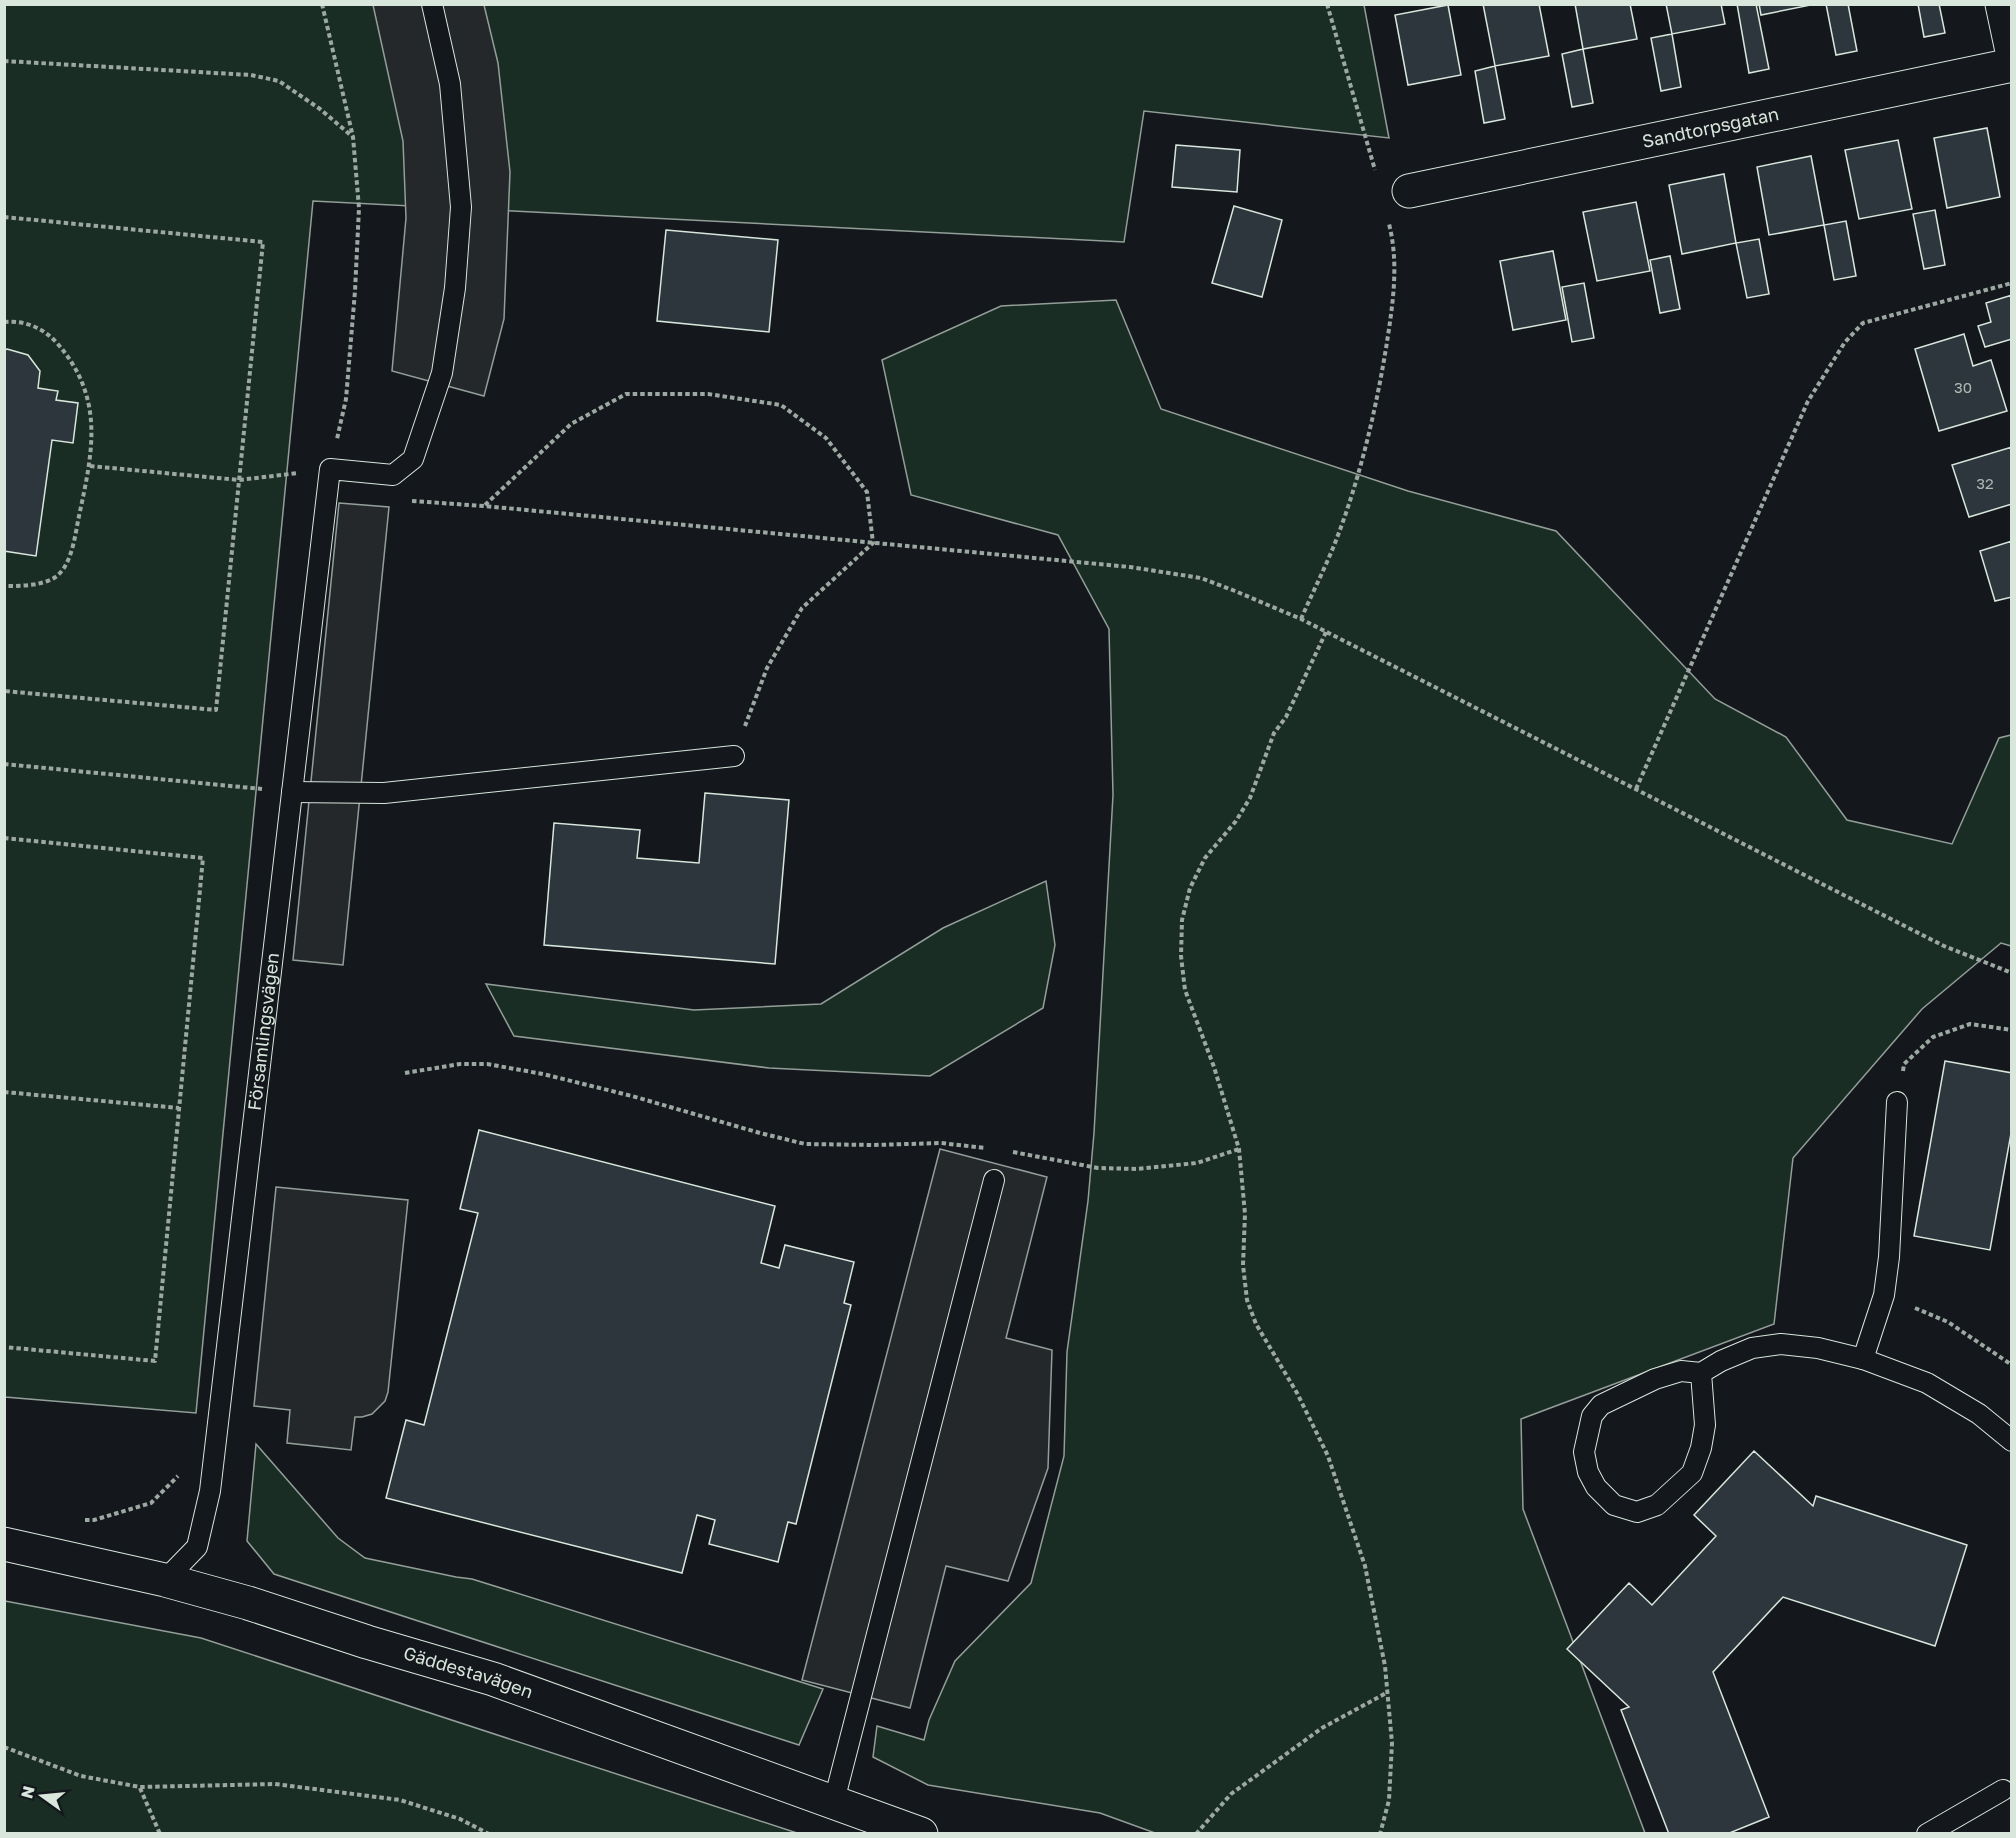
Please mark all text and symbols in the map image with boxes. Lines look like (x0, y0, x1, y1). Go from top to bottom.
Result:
street label: Sandtorpsgatan (1640, 102, 1781, 152)
house number: 30 (1954, 378, 1972, 396)
house number: 32 (1976, 474, 1994, 492)
street label: Församlingsvägen (243, 951, 283, 1112)
street label: Gäddestavägen (401, 1641, 536, 1703)
north arrow (12, 1766, 72, 1826)
text: N (16, 1784, 39, 1801)

